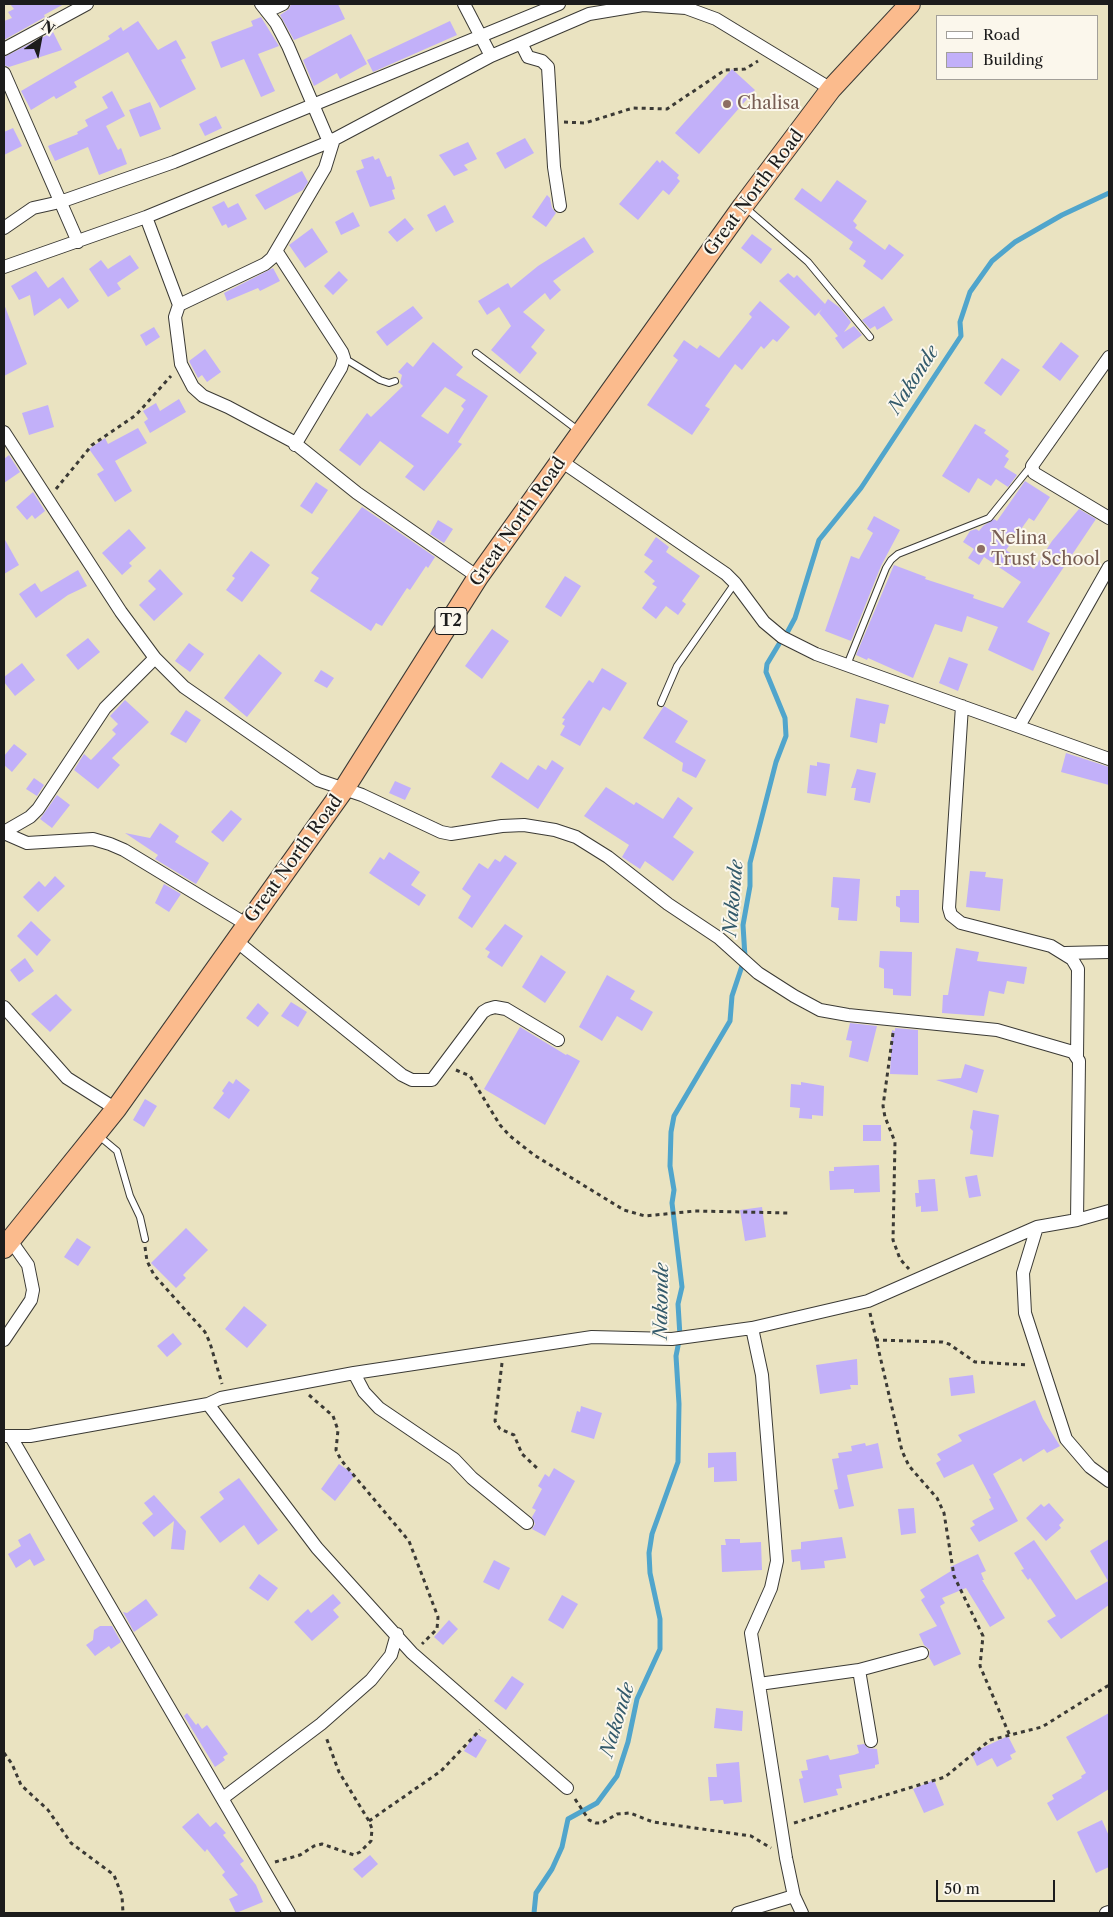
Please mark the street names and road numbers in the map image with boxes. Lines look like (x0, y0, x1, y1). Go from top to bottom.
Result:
street label: Great North Road (699, 126, 809, 260)
street label: Great North Road (465, 453, 571, 591)
road number: T2 (435, 608, 467, 634)
street label: Great North Road (240, 791, 348, 927)

